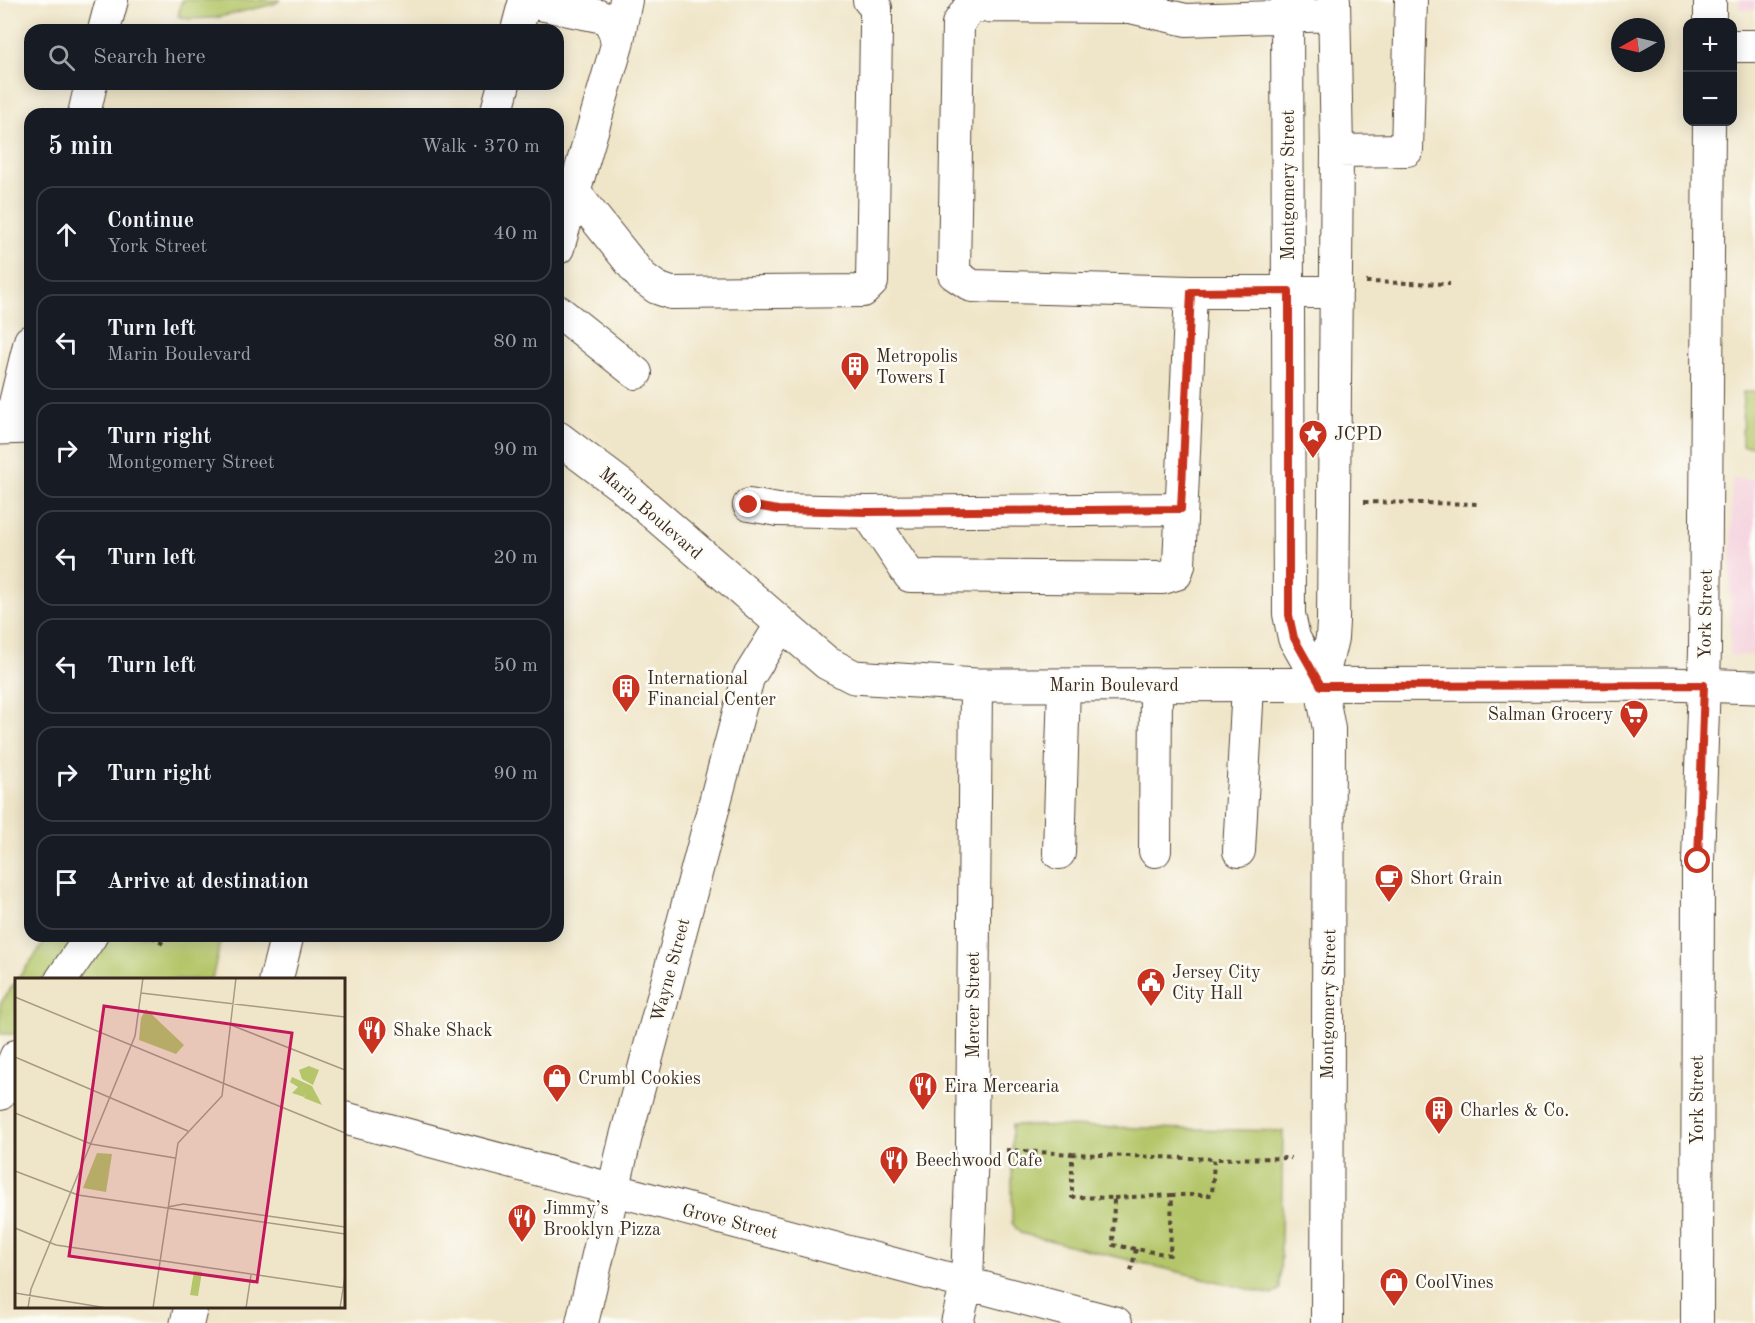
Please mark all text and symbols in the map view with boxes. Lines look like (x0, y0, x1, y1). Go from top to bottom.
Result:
north arrow (1611, 18, 1665, 72)
map controls (1683, 18, 1737, 126)
button: + (1683, 18, 1737, 72)
search box (24, 24, 564, 90)
icon: search (45, 41, 78, 74)
text: Search here (93, 46, 206, 68)
button: − (1683, 72, 1737, 126)
street label: Montgomery Street (1280, 110, 1298, 260)
text: 5 min (48, 134, 113, 160)
text: Walk · 370 m (421, 137, 540, 157)
text: Continue (107, 210, 194, 232)
icon: ahead (50, 218, 83, 251)
text: 40 m (493, 224, 538, 244)
text: York Street (107, 237, 207, 257)
text: Turn left (107, 318, 196, 340)
icon: left (50, 326, 83, 359)
text: 80 m (493, 332, 538, 352)
text: Marin Boulevard (107, 345, 251, 365)
place label: Metropolis Towers I (876, 348, 958, 387)
building icon: Metropolis Towers I (839, 350, 871, 392)
place icon: JCPD (1297, 418, 1329, 460)
text: Turn right (107, 426, 211, 448)
place label: JCPD (1334, 426, 1382, 444)
icon: right (50, 434, 83, 467)
text: 90 m (493, 440, 538, 460)
text: Montgomery Street (107, 453, 275, 473)
street label: Marin Boulevard (595, 464, 705, 563)
route end (735, 491, 761, 517)
icon: left (50, 542, 83, 575)
text: Turn left (107, 547, 196, 569)
text: 20 m (493, 548, 538, 568)
street label: York Street (1696, 569, 1716, 659)
icon: left (50, 650, 83, 683)
text: Turn left (107, 655, 196, 677)
text: 50 m (493, 656, 538, 676)
place label: International Financial Center (647, 670, 776, 709)
building icon: International Financial Center (610, 672, 642, 714)
street label: Marin Boulevard (1049, 677, 1179, 695)
supermarket icon: Salman Grocery (1618, 698, 1650, 740)
place label: Salman Grocery (1488, 706, 1613, 724)
icon: right (50, 758, 83, 791)
text: Turn right (107, 763, 211, 785)
text: 90 m (493, 764, 538, 784)
route start (1684, 847, 1710, 873)
cafe icon: Short Grain (1373, 862, 1405, 904)
icon: arrive (50, 866, 83, 899)
place label: Short Grain (1410, 870, 1503, 888)
text: Arrive at destination (107, 871, 309, 893)
street label: Wayne Street (648, 916, 693, 1024)
street label: Montgomery Street (1319, 928, 1339, 1080)
street label: Mercer Street (965, 952, 983, 1059)
place label: Jersey City City Hall (1172, 964, 1261, 1003)
public building icon: Jersey City City Hall (1135, 966, 1167, 1008)
inset map (15, 978, 345, 1308)
restaurant icon: Shake Shack (356, 1014, 388, 1056)
place label: Shake Shack (393, 1022, 493, 1040)
street label: York Street (1689, 1055, 1707, 1145)
shop icon: Crumbl Cookies (541, 1062, 573, 1104)
place label: Crumbl Cookies (578, 1070, 701, 1088)
restaurant icon: Eira Mercearia (907, 1070, 939, 1112)
place label: Eira Mercearia (944, 1078, 1060, 1096)
building icon: Charles & Co. (1423, 1094, 1455, 1136)
place label: Charles & Co. (1460, 1102, 1569, 1120)
restaurant icon: Beechwood Cafe (878, 1144, 910, 1186)
place label: Beechwood Cafe (915, 1152, 1042, 1170)
place label: Jimmy’s Brooklyn Pizza (543, 1200, 661, 1239)
street label: Grove Street (680, 1201, 780, 1243)
restaurant icon: Jimmy’s Brooklyn Pizza (506, 1202, 538, 1244)
shop icon: CoolVines (1378, 1266, 1410, 1308)
place label: CoolVines (1415, 1274, 1494, 1292)

